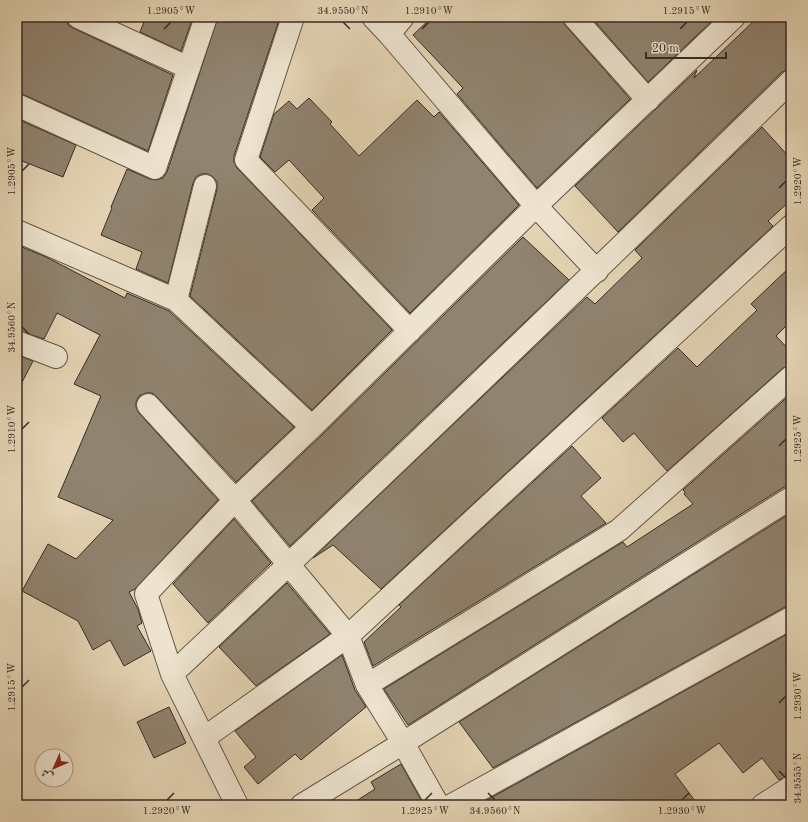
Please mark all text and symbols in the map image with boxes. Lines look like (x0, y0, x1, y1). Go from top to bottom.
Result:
text: 1.2905°W (147, 6, 195, 16)
text: 34.9550°N (317, 6, 369, 16)
text: 1.2910°W (405, 6, 453, 16)
text: 1.2915°W (663, 6, 711, 16)
scale bar (646, 34, 726, 60)
text: 20 m (652, 43, 679, 55)
text: 1.2905°W (7, 147, 17, 195)
text: 1.2920°W (793, 157, 803, 205)
text: 34.9560°N (7, 301, 17, 353)
text: 1.2910°W (7, 405, 17, 453)
text: 1.2925°W (793, 415, 803, 463)
text: 1.2915°W (7, 663, 17, 711)
text: 1.2930°W (793, 672, 803, 720)
north arrow (34, 748, 74, 788)
text: 34.9555°N (793, 752, 803, 804)
text: ش (40, 766, 56, 782)
text: 1.2920°W (143, 806, 191, 816)
text: 1.2925°W (401, 806, 449, 816)
text: 34.9560°N (469, 806, 521, 816)
text: 1.2930°W (658, 806, 706, 816)

